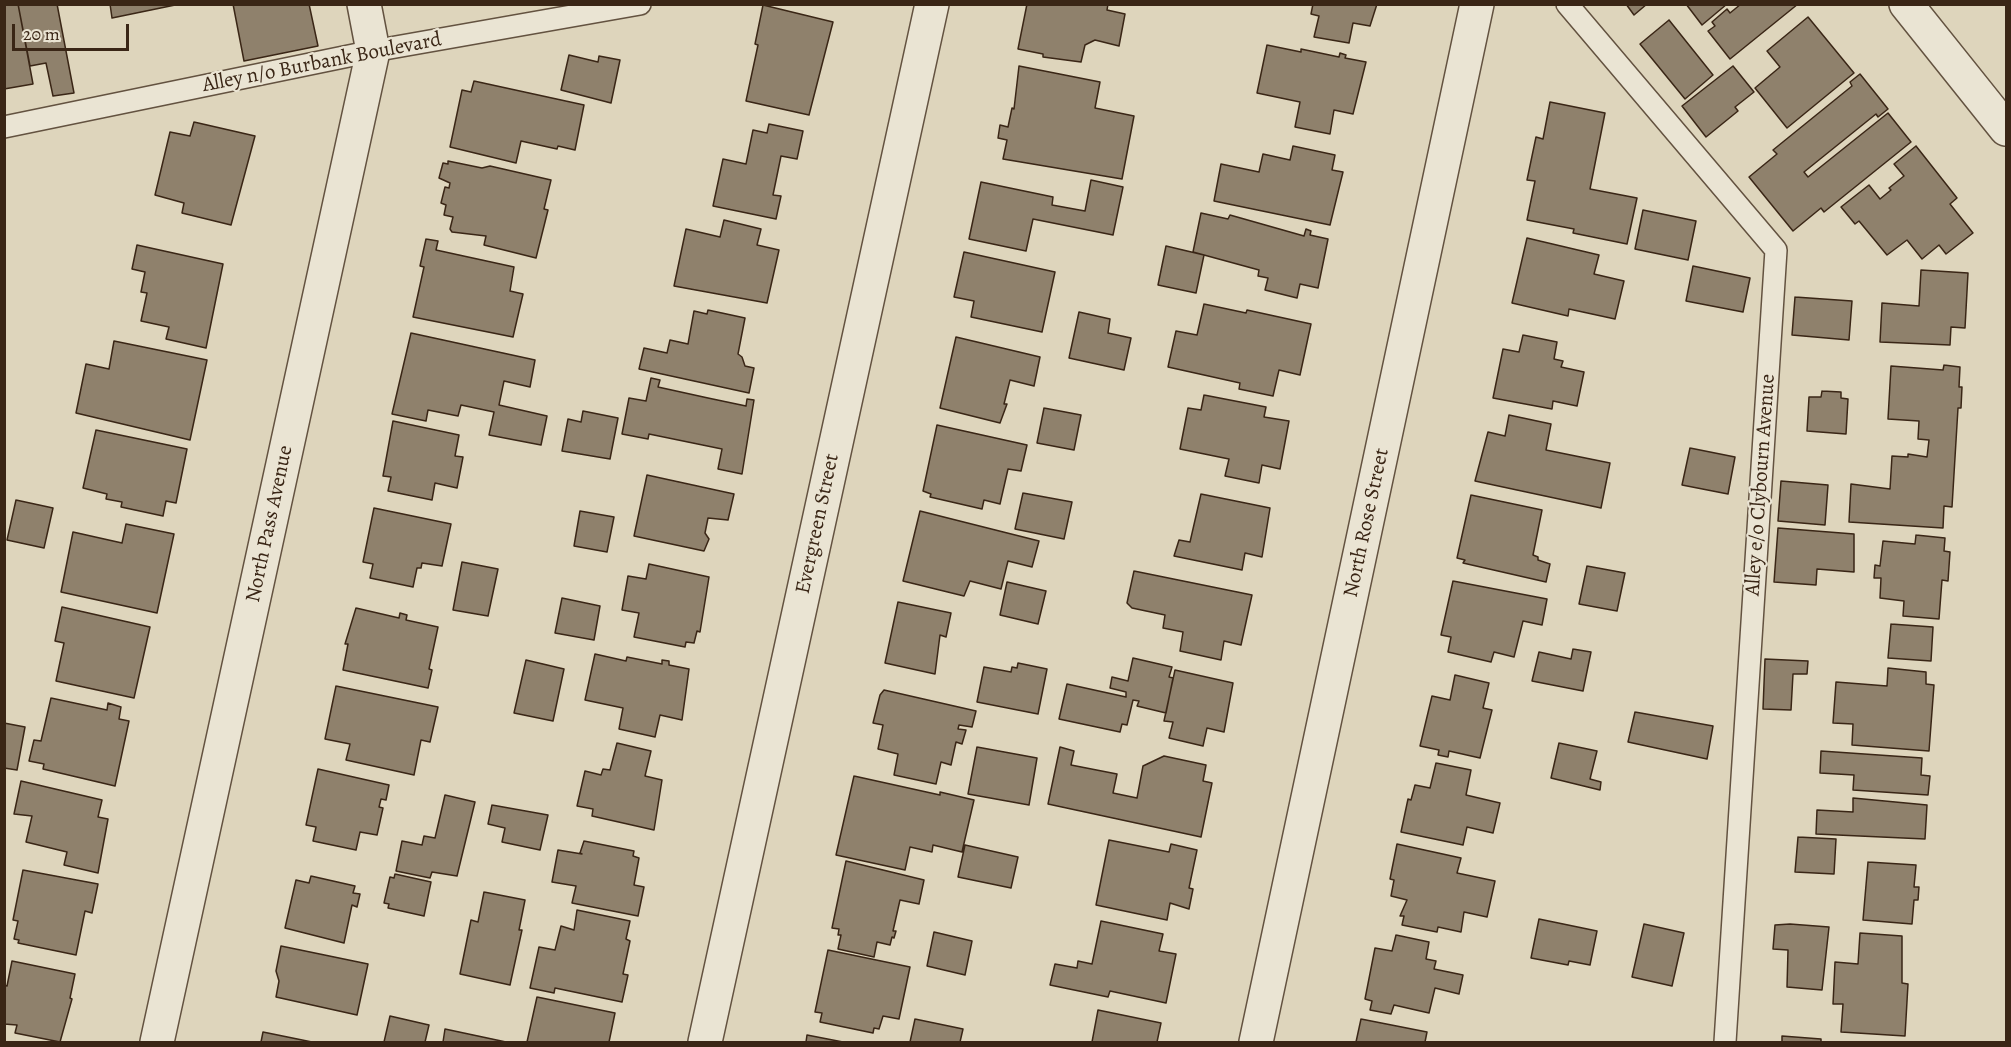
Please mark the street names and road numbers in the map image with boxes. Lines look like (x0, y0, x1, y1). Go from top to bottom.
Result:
street label: Alley n/o Burbank Boulevard (200, 27, 444, 99)
street label: Alley e/o Clybourn Avenue (1741, 373, 1781, 597)
street label: North Pass Avenue (241, 443, 299, 605)
street label: North Rose Street (1339, 446, 1395, 600)
street label: Evergreen Street (791, 452, 845, 596)

